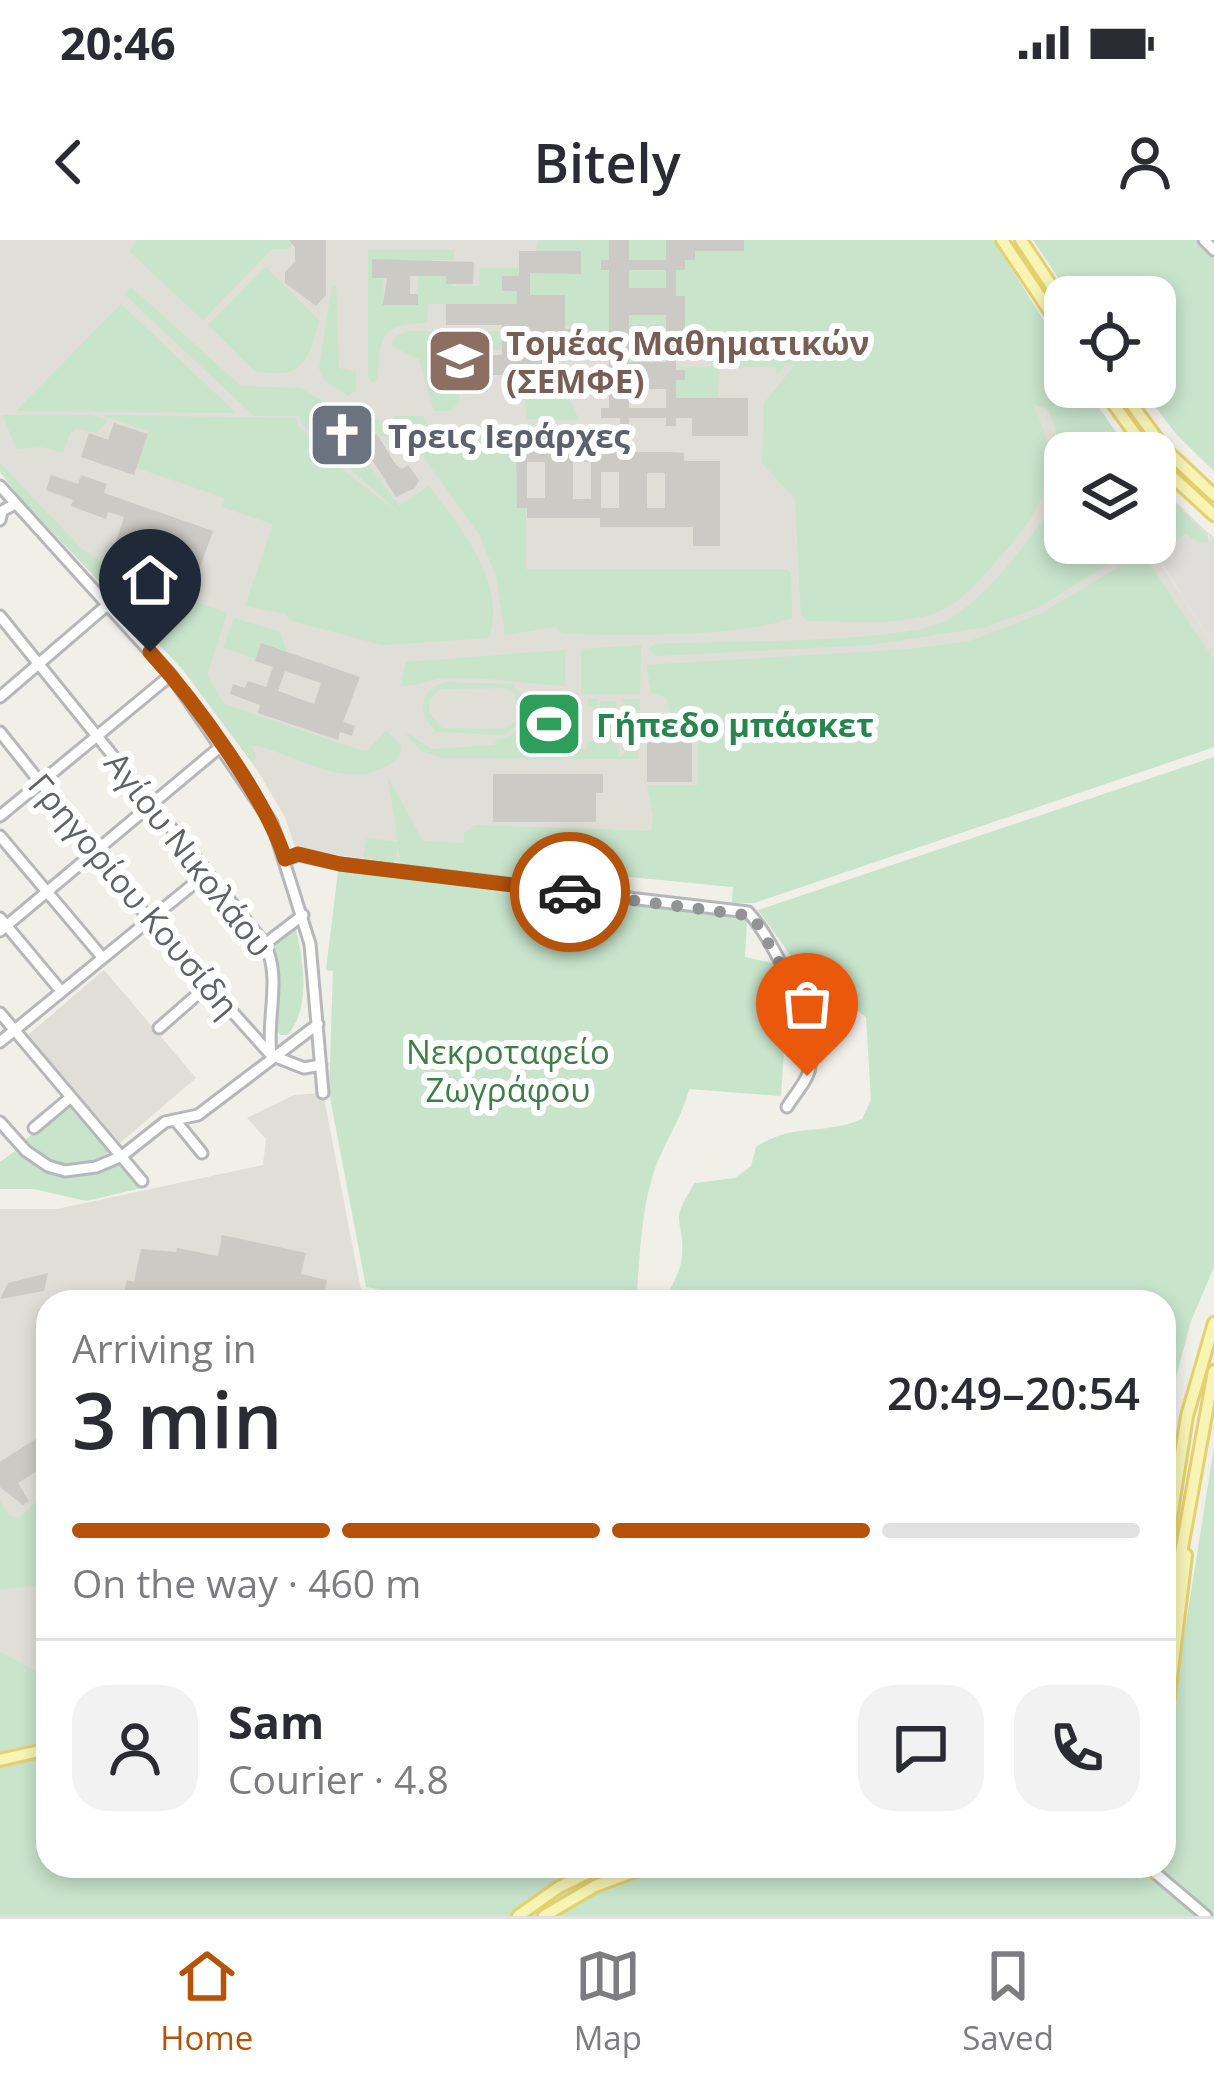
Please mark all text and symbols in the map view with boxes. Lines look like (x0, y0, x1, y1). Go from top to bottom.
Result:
text: 20:46 (60, 12, 176, 73)
text: Bitely (533, 125, 681, 199)
icon: back (36, 129, 102, 195)
icon: person (1112, 129, 1178, 195)
map controls (1044, 276, 1176, 564)
button: locate (1044, 276, 1176, 408)
place label: Τομέας Μαθηματικών (ΣΕΜΦΕ) (506, 320, 869, 403)
school or university icon: Τομέας Μαθηματικών (ΣΕΜΦΕ) (425, 326, 495, 396)
church icon: Τρεις Ιεράρχες (307, 400, 377, 470)
place label: Τρεις Ιεράρχες (388, 413, 631, 458)
button: layers (1044, 432, 1176, 564)
pin (99, 529, 201, 652)
icon: home (117, 547, 183, 613)
sports icon: Γήπεδο μπάσκετ (514, 689, 584, 759)
place label: Γήπεδο μπάσκετ (596, 702, 874, 747)
street label: Αγίου Νικολάου (95, 742, 283, 966)
street label: Γρηγορίου Κουσίδη (19, 764, 249, 1026)
courier (510, 832, 630, 952)
icon: car (537, 859, 603, 925)
pin (756, 953, 858, 1076)
icon: bag (774, 971, 840, 1037)
park label: Νεκροταφείο Ζωγράφου (406, 1029, 610, 1112)
text: Arriving in (72, 1321, 257, 1374)
text: 20:49–20:54 (887, 1362, 1140, 1423)
text: 3 min (72, 1366, 283, 1472)
text: On the way · 460 m (72, 1556, 421, 1609)
button: person (72, 1685, 198, 1811)
button: chat (858, 1685, 984, 1811)
button: phone (1014, 1685, 1140, 1811)
text: Sam (228, 1691, 324, 1752)
text: Courier · 4.8 (228, 1752, 449, 1805)
tab: Home (160, 1943, 253, 2060)
tab: Map (574, 1943, 642, 2060)
tab: Saved (962, 1943, 1054, 2060)

